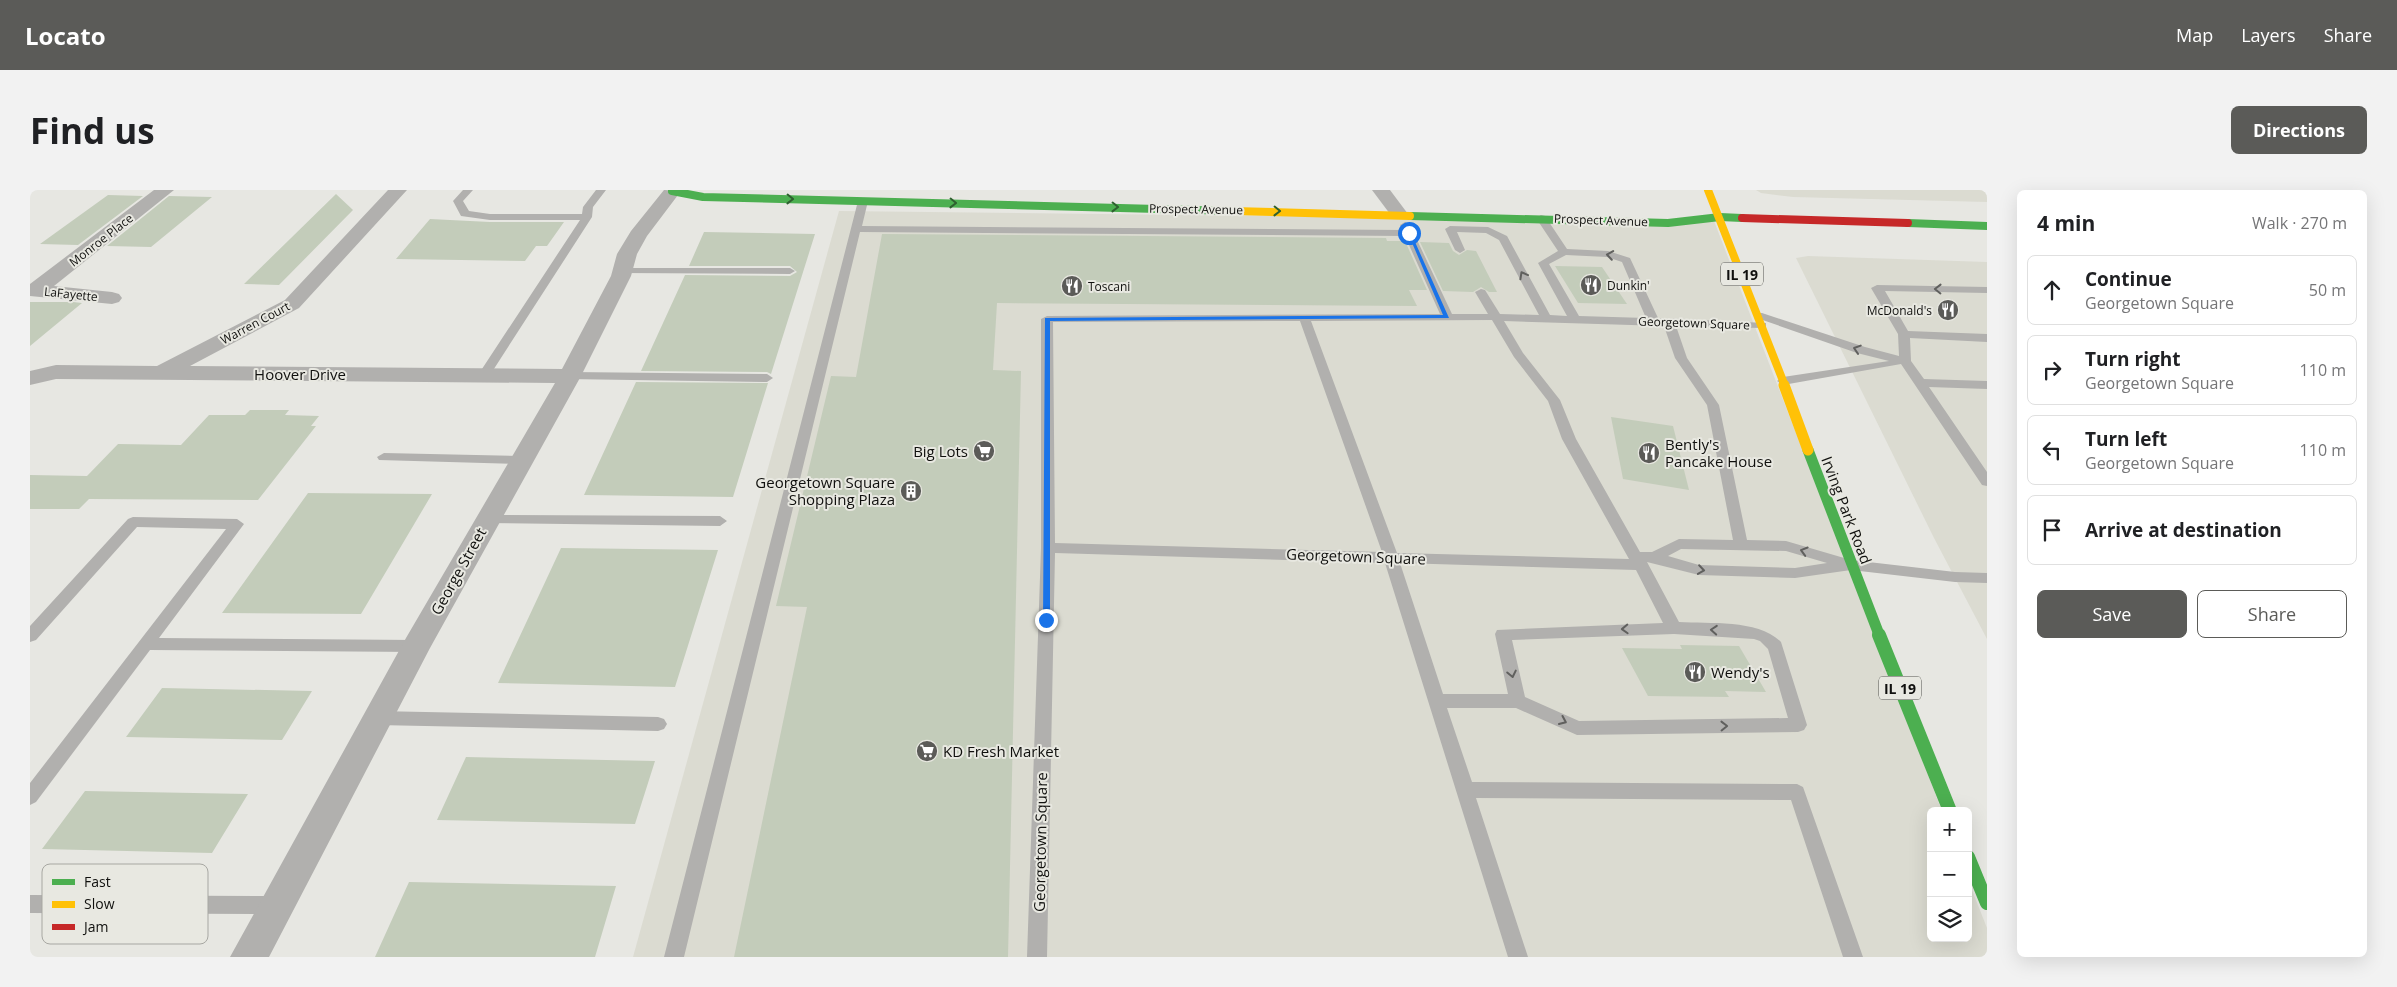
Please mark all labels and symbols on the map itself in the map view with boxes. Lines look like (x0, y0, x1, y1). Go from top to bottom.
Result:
one-way arrow (786, 194, 794, 204)
one-way arrow (949, 198, 957, 208)
street label: Prospect Avenue (1149, 200, 1243, 218)
one-way arrow (1112, 202, 1119, 212)
one-way arrow (1274, 206, 1282, 216)
street label: Monroe Place (66, 210, 137, 270)
street label: Prospect Avenue (1554, 210, 1649, 230)
route start (1398, 222, 1421, 245)
one-way arrow (1606, 250, 1615, 260)
road number: IL 19 (1721, 262, 1763, 286)
one-way arrow (1519, 272, 1529, 281)
restaurant icon: Dunkin' (1579, 273, 1603, 297)
restaurant icon: Toscani (1060, 274, 1084, 298)
place label: Dunkin' (1607, 277, 1650, 294)
place label: Toscani (1088, 278, 1130, 295)
street label: LaFayette (43, 283, 99, 305)
one-way arrow (1934, 284, 1942, 294)
street label: Warren Court (217, 298, 293, 348)
restaurant icon: McDonald's (1936, 298, 1960, 322)
place label: McDonald's (1867, 302, 1932, 319)
street label: Georgetown Square (1638, 313, 1750, 333)
one-way arrow (1854, 345, 1862, 355)
street label: Hoover Drive (254, 364, 346, 384)
place label: Bently's Pancake House (1665, 434, 1772, 471)
supermarket icon: Big Lots (972, 439, 996, 463)
place label: Big Lots (913, 441, 968, 461)
restaurant icon: Bently's Pancake House (1637, 441, 1661, 465)
street label: Irving Park Road (1817, 453, 1877, 567)
place label: Georgetown Square Shopping Plaza (755, 472, 895, 509)
building icon: Georgetown Square Shopping Plaza (899, 479, 923, 503)
street label: George Street (426, 524, 490, 618)
street label: Georgetown Square (1286, 544, 1426, 568)
one-way arrow (1800, 546, 1809, 557)
one-way arrow (1696, 564, 1705, 574)
route end (1035, 609, 1058, 632)
one-way arrow (1621, 624, 1629, 635)
one-way arrow (1710, 625, 1718, 636)
restaurant icon: Wendy's (1683, 660, 1707, 684)
place label: Wendy's (1711, 662, 1770, 682)
one-way arrow (1506, 669, 1517, 678)
road number: IL 19 (1879, 676, 1921, 699)
one-way arrow (1558, 715, 1567, 726)
one-way arrow (1720, 721, 1728, 731)
supermarket icon: KD Fresh Market (915, 739, 939, 763)
place label: KD Fresh Market (943, 741, 1059, 761)
street label: Georgetown Square (1029, 772, 1051, 912)
legend (42, 864, 208, 944)
text: Fast (84, 872, 111, 891)
text: Slow (84, 894, 115, 913)
text: Jam (82, 917, 109, 936)

